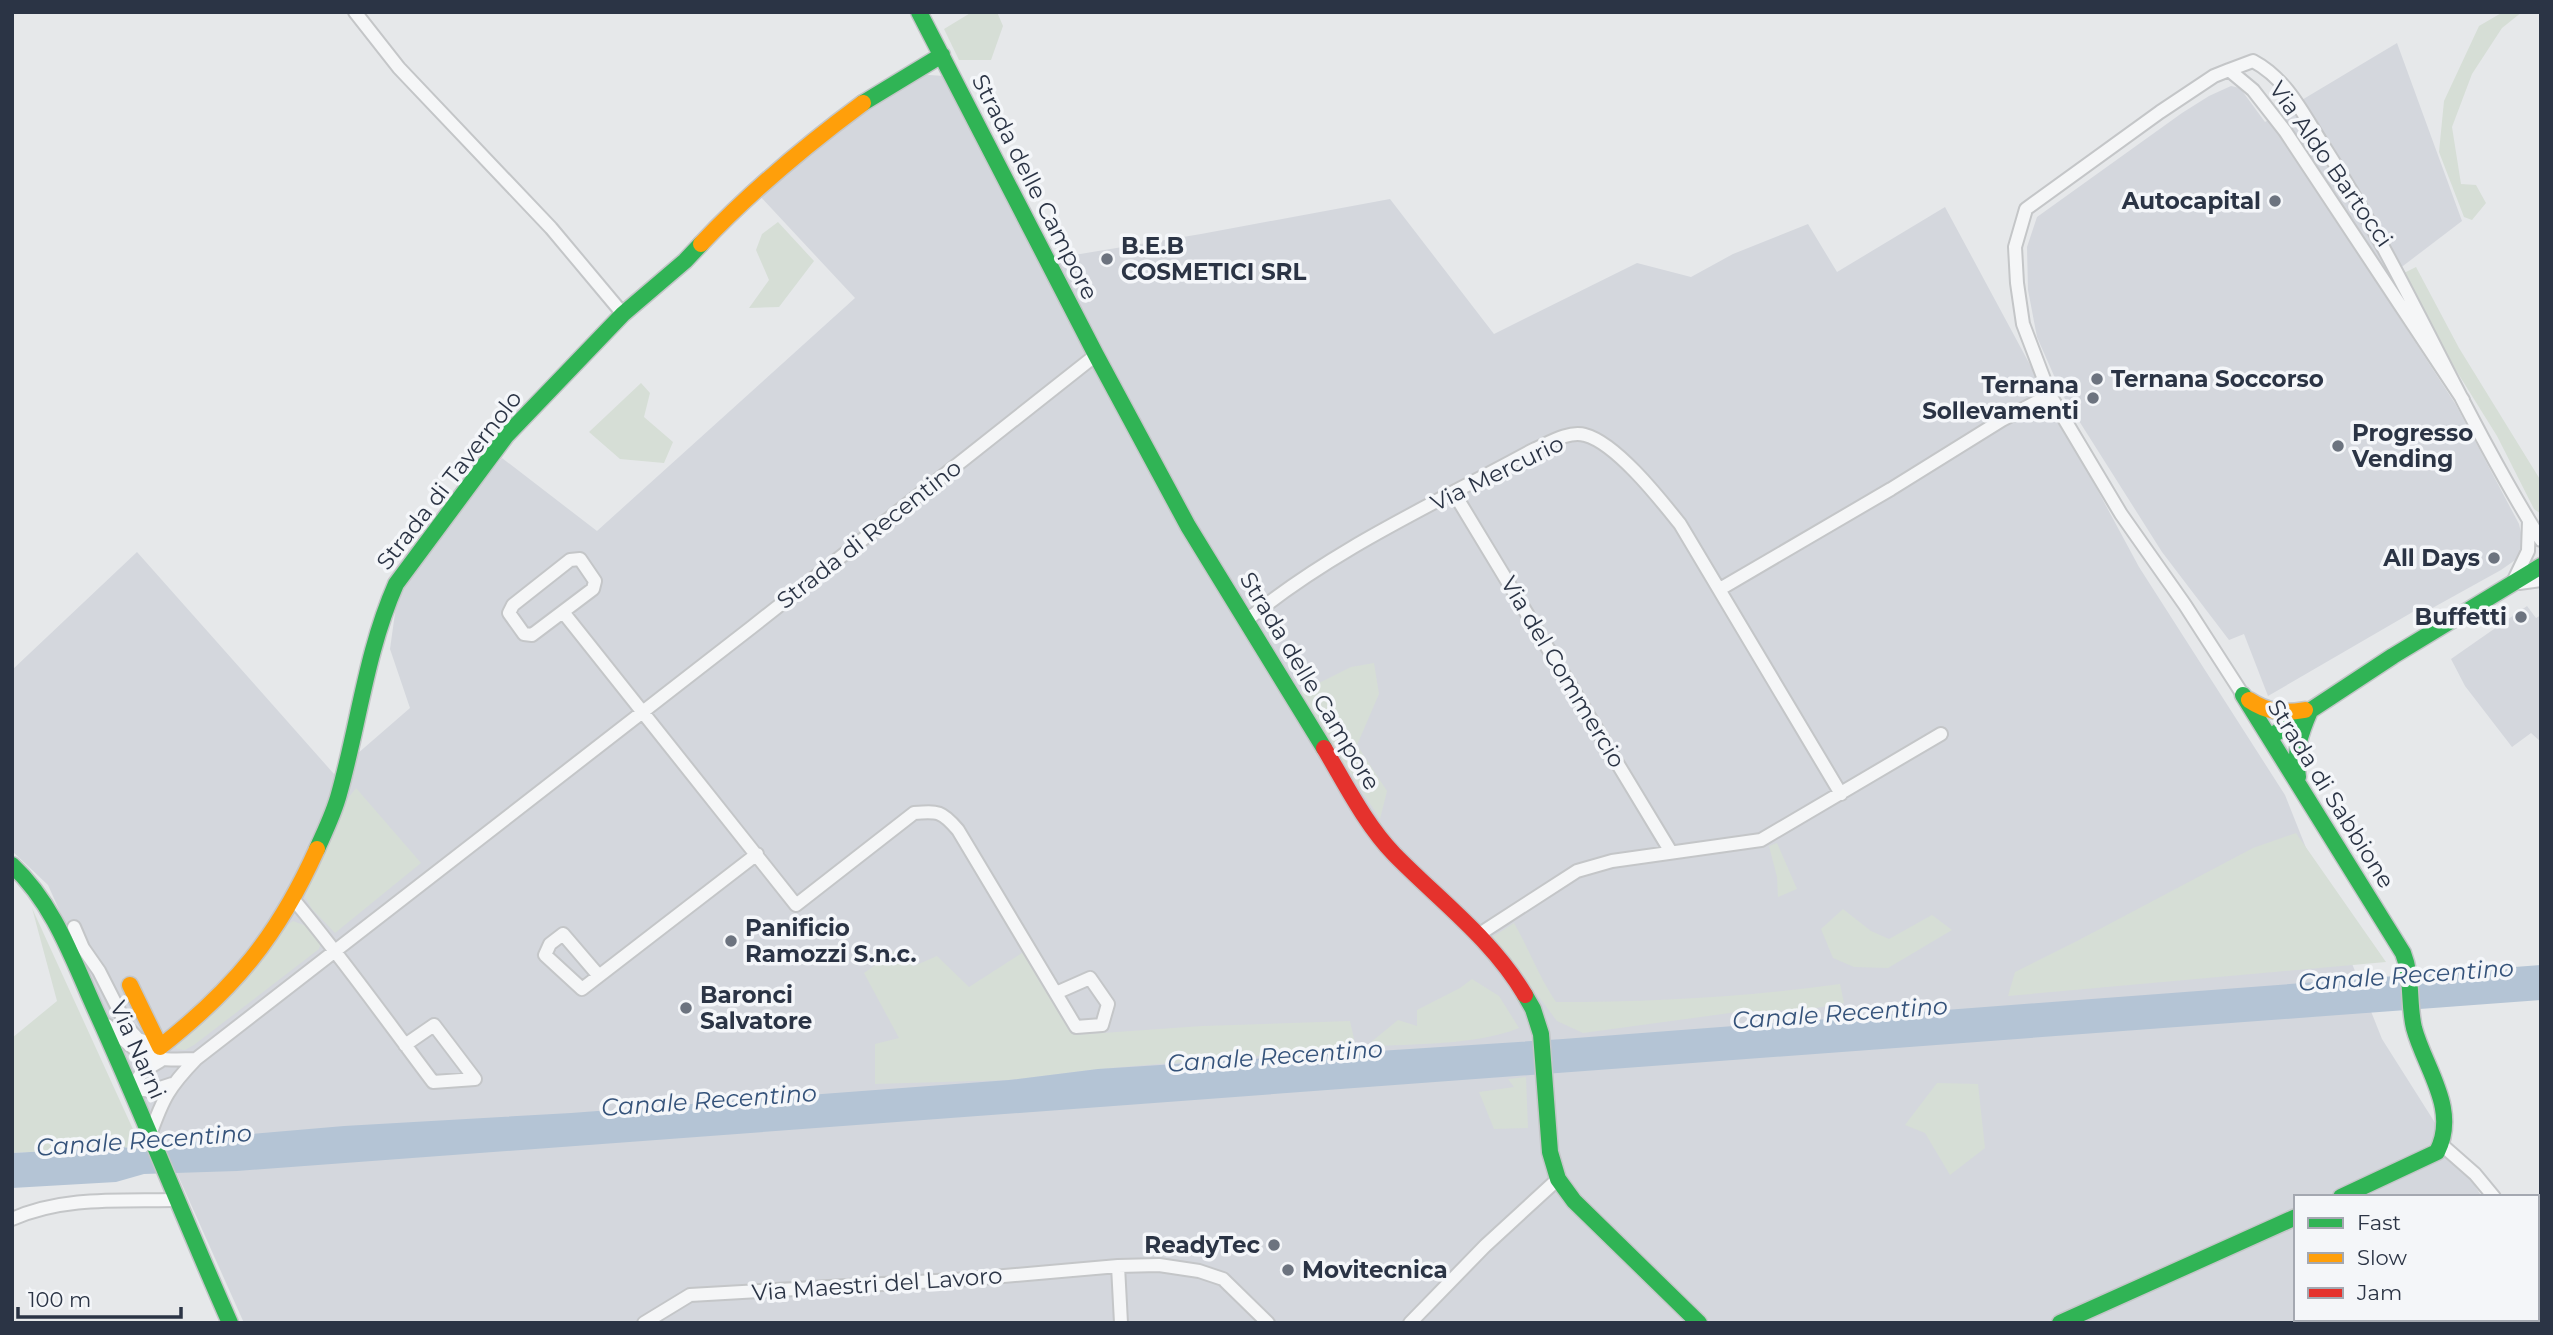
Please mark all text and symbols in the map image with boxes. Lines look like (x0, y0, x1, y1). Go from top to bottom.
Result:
street label: Strada delle Campore (966, 70, 1104, 304)
street label: Via Aldo Bartocci (2263, 76, 2399, 252)
place label: Autocapital (2121, 187, 2261, 215)
marker: Autocapital (2267, 193, 2283, 209)
place label: B.E.B COSMETICI SRL (1121, 232, 1306, 286)
marker: B.E.B COSMETICI SRL (1099, 251, 1115, 267)
place label: Ternana Soccorso (2111, 365, 2324, 393)
place label: Ternana Sollevamenti (1922, 371, 2079, 425)
marker: Ternana Soccorso (2089, 371, 2105, 387)
street label: Strada di Tavernolo (370, 385, 528, 575)
marker: Ternana Sollevamenti (2085, 390, 2101, 406)
place label: Progresso Vending (2351, 419, 2473, 473)
street label: Via Mercurio (1426, 429, 1568, 517)
marker: Progresso Vending (2330, 438, 2346, 454)
street label: Strada di Recentino (771, 453, 967, 615)
place label: All Days (2382, 544, 2480, 572)
marker: All Days (2486, 550, 2502, 566)
street label: Strada delle Campore (1234, 567, 1386, 795)
street label: Via del Commercio (1495, 571, 1631, 773)
place label: Buffetti (2415, 603, 2507, 631)
marker: Buffetti (2513, 609, 2529, 625)
street label: Strada di Sabbione (2262, 694, 2400, 894)
place label: Panificio Ramozzi S.n.c. (745, 914, 917, 968)
marker: Panificio Ramozzi S.n.c. (723, 933, 739, 949)
water label: Canale Recentino (2297, 953, 2515, 997)
place label: Baronci Salvatore (700, 981, 812, 1035)
water label: Canale Recentino (1731, 991, 1949, 1035)
street label: Via Narni (104, 997, 172, 1103)
marker: Baronci Salvatore (678, 1000, 694, 1016)
water label: Canale Recentino (1166, 1034, 1384, 1078)
water label: Canale Recentino (600, 1078, 818, 1122)
water label: Canale Recentino (35, 1118, 253, 1162)
legend (2294, 1195, 2539, 1321)
text: Fast (2357, 1210, 2401, 1235)
place label: ReadyTec (1144, 1231, 1260, 1259)
marker: ReadyTec (1266, 1237, 1282, 1253)
text: Slow (2357, 1245, 2407, 1270)
place label: Movitecnica (1302, 1256, 1448, 1284)
street label: Via Maestri del Lavoro (751, 1261, 1003, 1307)
marker: Movitecnica (1280, 1262, 1296, 1278)
scale bar (18, 1276, 180, 1320)
text: Jam (2356, 1280, 2402, 1305)
text: 100 m (28, 1287, 91, 1312)

